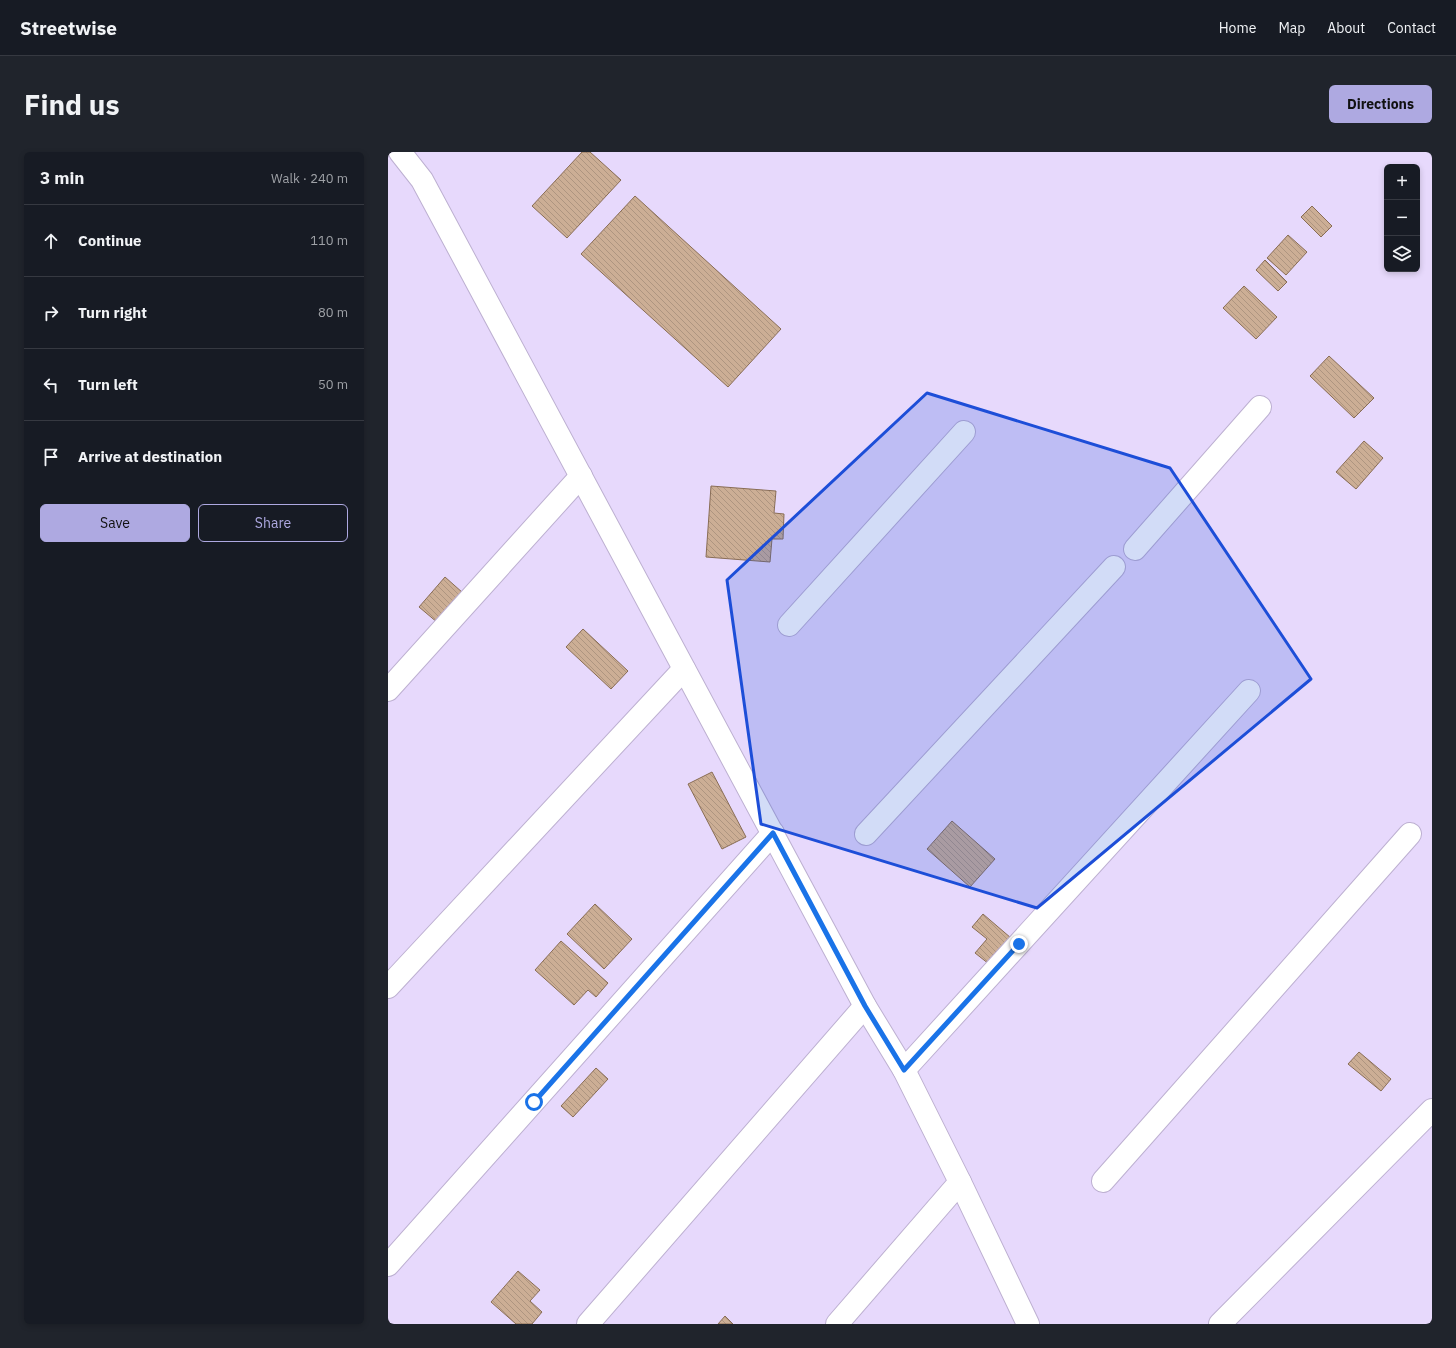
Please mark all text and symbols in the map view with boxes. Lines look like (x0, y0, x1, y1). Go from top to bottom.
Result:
text: Streetwise (20, 16, 117, 40)
text: Home (1219, 19, 1256, 37)
text: Map (1278, 19, 1305, 37)
text: About (1327, 19, 1365, 37)
text: Contact (1387, 19, 1436, 37)
button: Directions (1329, 85, 1432, 123)
text: Find us (24, 86, 120, 123)
map controls (1384, 164, 1420, 272)
button: + (1384, 164, 1420, 200)
text: 3 min (40, 167, 84, 189)
text: Walk · 240 m (271, 170, 348, 187)
button: − (1384, 200, 1420, 236)
icon: ahead (40, 230, 62, 252)
text: Continue (78, 231, 142, 250)
text: 110 m (310, 232, 348, 249)
button: layers (1384, 236, 1420, 272)
icon: right (40, 302, 62, 324)
text: Turn right (78, 303, 147, 322)
text: 80 m (318, 304, 348, 321)
icon: left (40, 374, 62, 396)
text: Turn left (78, 375, 138, 394)
text: 50 m (318, 376, 348, 393)
icon: arrive (40, 446, 62, 468)
text: Arrive at destination (78, 447, 222, 466)
button: Save (40, 504, 190, 542)
button: Share (198, 504, 348, 542)
route end (1010, 935, 1028, 953)
route start (525, 1093, 543, 1111)

